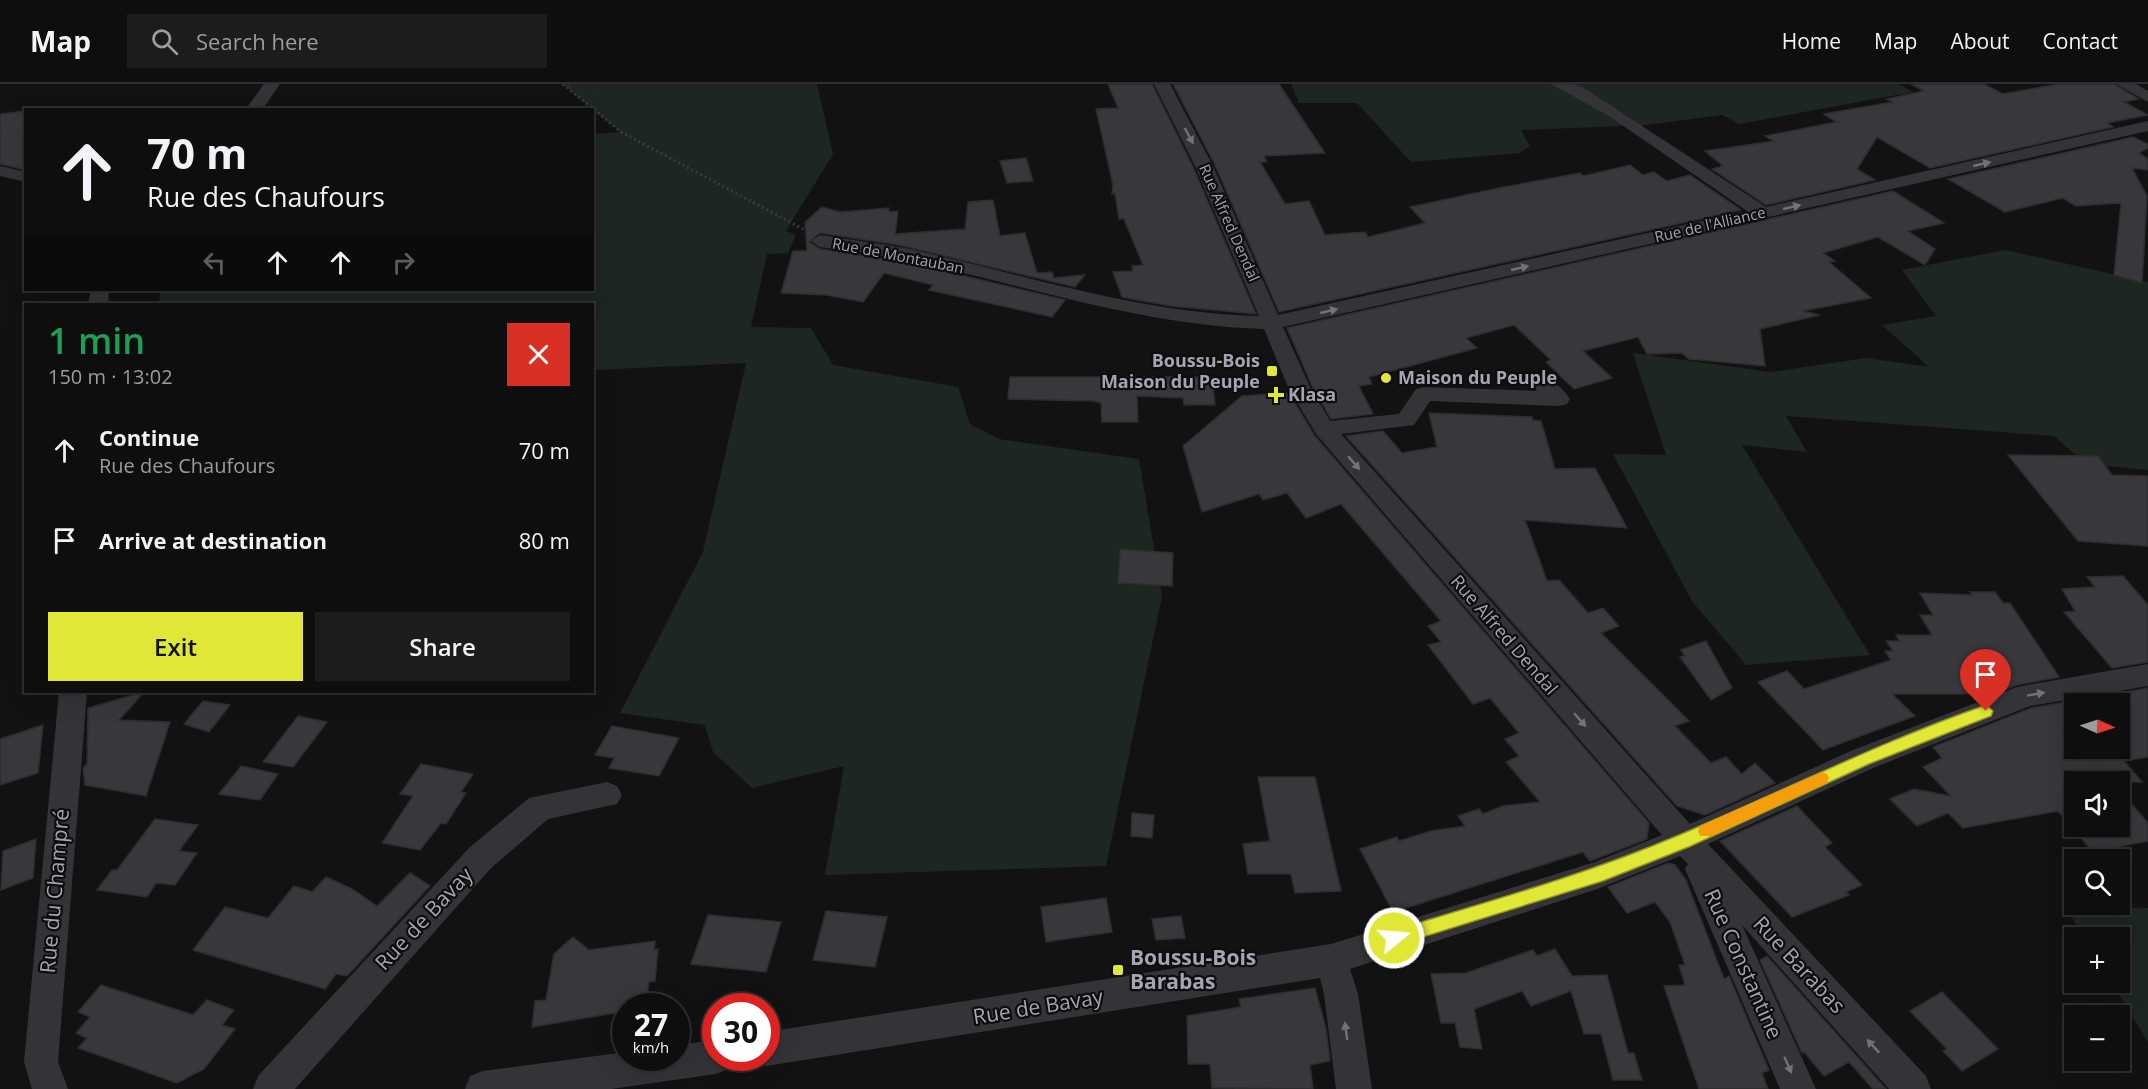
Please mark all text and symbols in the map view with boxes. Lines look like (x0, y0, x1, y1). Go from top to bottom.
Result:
search box (127, 14, 547, 68)
text: Map (30, 22, 91, 60)
icon: search (148, 25, 181, 58)
text: Search here (196, 26, 319, 56)
text: Home (1782, 27, 1841, 55)
text: Map (1874, 27, 1917, 55)
text: About (1950, 27, 2010, 55)
text: Contact (2043, 27, 2118, 55)
text: 70 m (147, 124, 247, 181)
one-way arrow (1184, 127, 1194, 144)
icon: ahead (48, 132, 126, 210)
one-way arrow (1973, 158, 1991, 168)
street label: Rue Alfred Dendal (1195, 161, 1265, 284)
text: Rue des Chaufours (147, 178, 385, 215)
street label: Rue de l'Alliance (1652, 202, 1767, 247)
one-way arrow (1782, 202, 1801, 211)
street label: Rue de Montauban (831, 232, 966, 278)
icon: left (198, 246, 231, 279)
icon: ahead (261, 246, 294, 279)
icon: ahead (324, 246, 357, 279)
icon: right (387, 246, 420, 279)
one-way arrow (1510, 263, 1529, 272)
one-way arrow (1320, 305, 1338, 315)
text: 1 min (48, 316, 145, 365)
button: close (507, 323, 570, 386)
place label: Boussu-Bois Maison du Peuple (1101, 348, 1260, 393)
text: 150 m · 13:02 (48, 363, 173, 390)
marker: Boussu-Bois Maison du Peuple (1265, 364, 1279, 378)
place label: Maison du Peuple (1398, 365, 1557, 389)
marker: Maison du Peuple (1379, 371, 1393, 385)
place label: Klasa (1288, 382, 1336, 406)
marker: Klasa (1269, 388, 1283, 402)
text: Continue (99, 422, 199, 452)
icon: ahead (48, 434, 81, 467)
text: 70 m (519, 435, 570, 465)
text: Rue des Chaufours (99, 452, 275, 479)
one-way arrow (1347, 455, 1360, 470)
icon: arrive (48, 524, 81, 557)
text: Arrive at destination (99, 525, 327, 555)
text: 80 m (519, 525, 570, 555)
street label: Rue Alfred Dendal (1446, 569, 1564, 700)
button: Exit (48, 612, 303, 681)
button: Share (315, 612, 570, 681)
pin (1960, 649, 2011, 711)
icon: arrive (1969, 658, 2002, 691)
one-way arrow (2026, 689, 2045, 698)
north arrow (2064, 693, 2130, 759)
map controls (2064, 693, 2130, 1071)
one-way arrow (1573, 712, 1586, 728)
button: sound (2064, 771, 2130, 837)
street label: Rue du Champré (33, 808, 75, 974)
button: search (2064, 849, 2130, 915)
street label: Rue de Bavay (368, 860, 479, 976)
street label: Rue Constantine (1698, 884, 1790, 1043)
position arrow (1362, 906, 1426, 970)
street label: Rue Barabas (1748, 910, 1852, 1019)
button: + (2064, 927, 2130, 993)
place label: Boussu-Bois Barabas (1130, 943, 1256, 995)
marker: Boussu-Bois Barabas (1111, 963, 1125, 977)
street label: Rue de Bavay (971, 982, 1105, 1030)
speed limit sign: 30 (702, 993, 780, 1071)
text: 27 (634, 1004, 668, 1045)
button: − (2064, 1005, 2130, 1071)
one-way arrow (1341, 1021, 1350, 1040)
text: km/h (633, 1037, 669, 1057)
one-way arrow (1867, 1039, 1881, 1053)
one-way arrow (1783, 1057, 1793, 1075)

